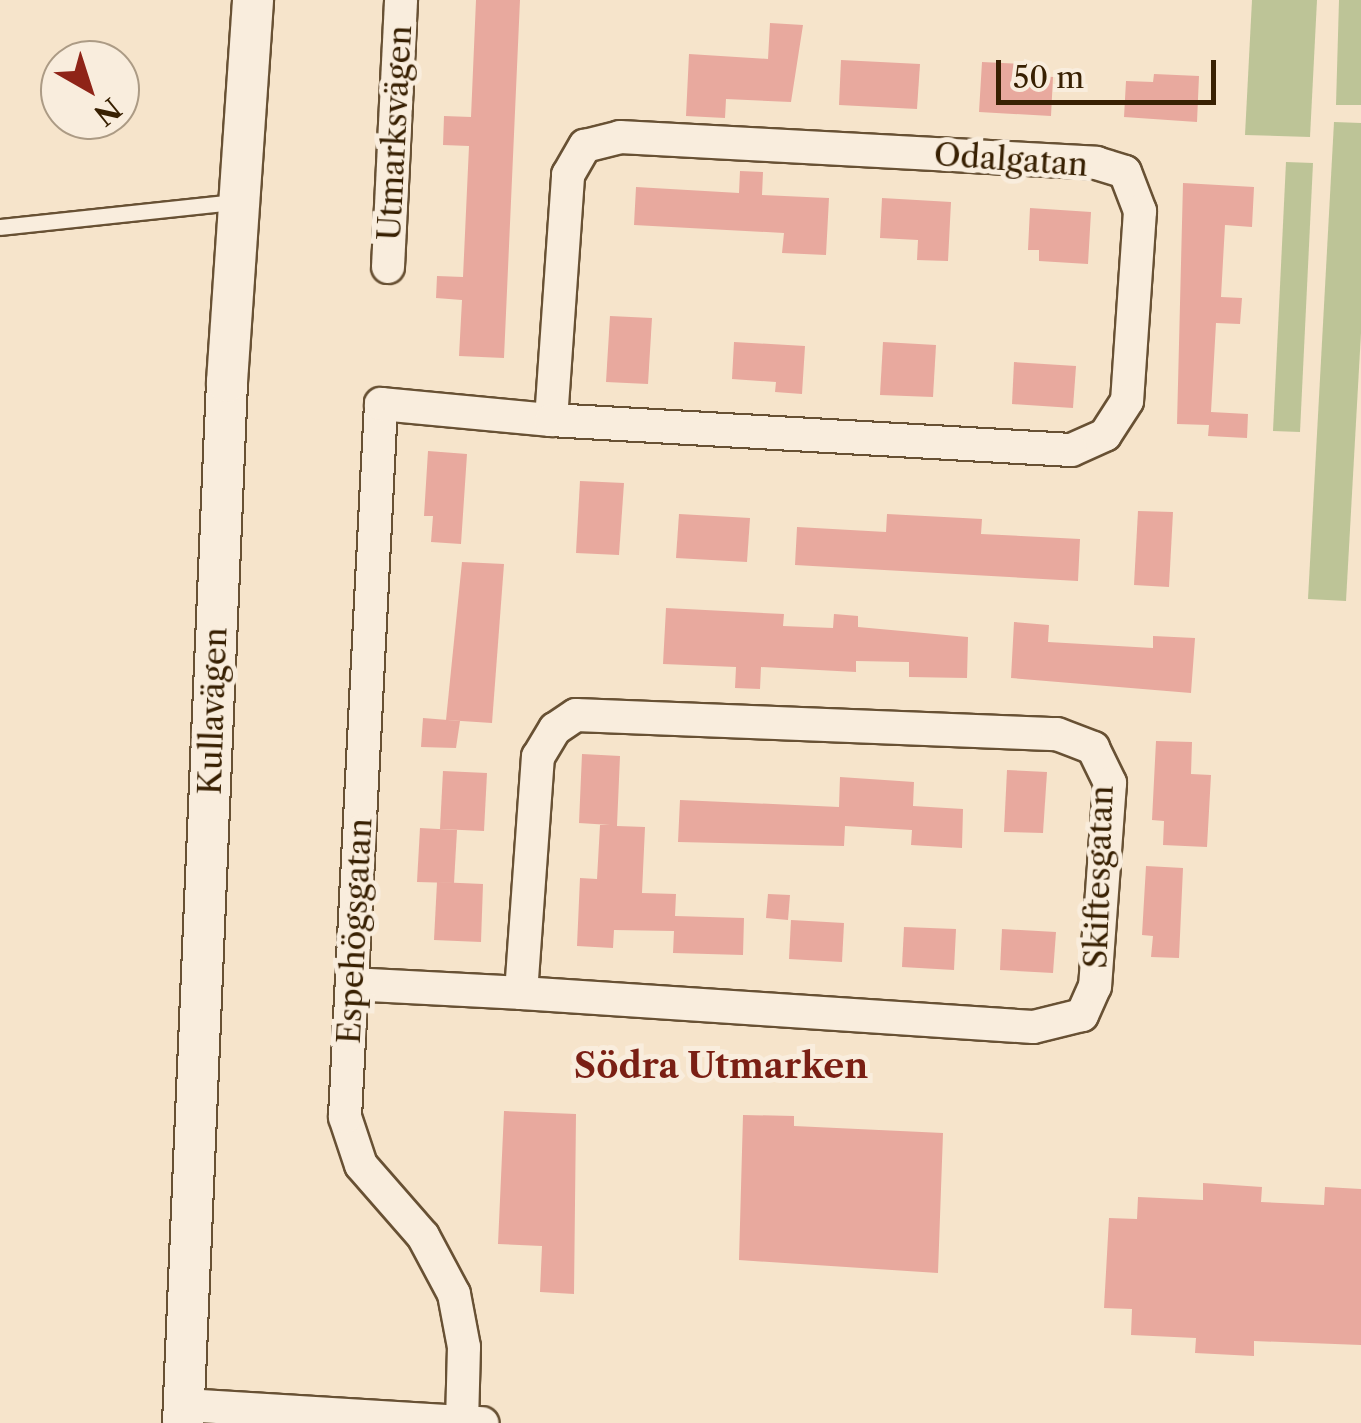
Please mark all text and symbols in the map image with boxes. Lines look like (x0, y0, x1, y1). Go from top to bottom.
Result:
street label: Utmarksvägen (370, 24, 420, 242)
north arrow (40, 40, 140, 140)
scale bar (1001, 40, 1221, 102)
text: 50 m (1013, 59, 1084, 96)
text: N (87, 91, 128, 133)
street label: Odalgatan (933, 135, 1089, 185)
street label: Kullavägen (191, 627, 235, 795)
street label: Skiftesgatan (1077, 785, 1121, 969)
street label: Espehögsgatan (330, 817, 380, 1045)
district label: Södra Utmarken (574, 1045, 868, 1087)

